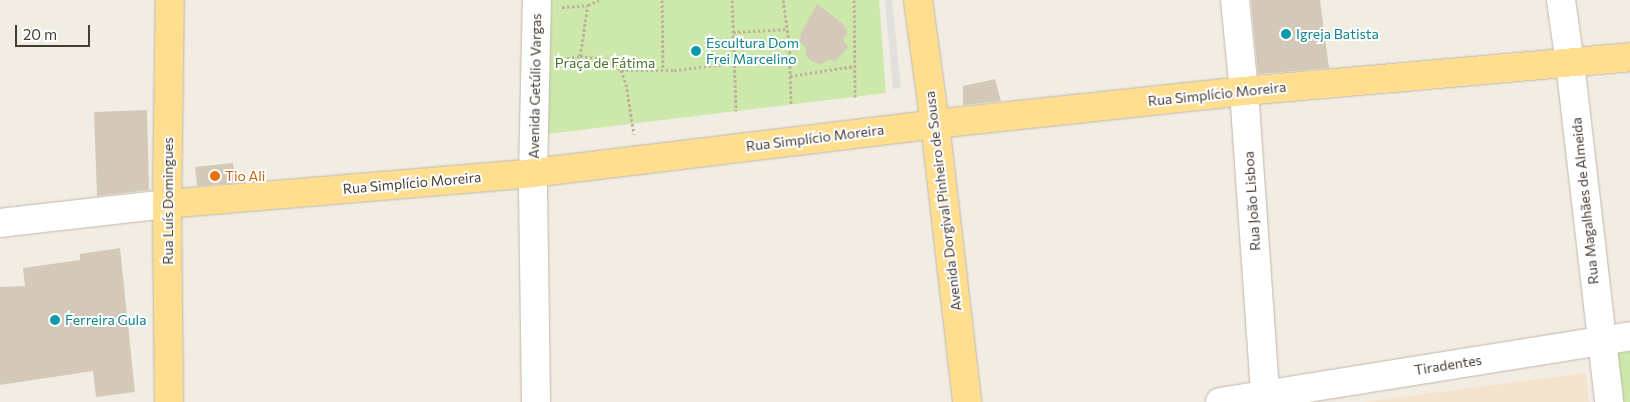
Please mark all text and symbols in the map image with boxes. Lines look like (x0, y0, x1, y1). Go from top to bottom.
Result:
street label: Avenida Getúlio Vargas (525, 13, 545, 159)
scale bar (18, 15, 92, 47)
text: 20 m (23, 25, 57, 43)
place label: Igreja Batista (1296, 26, 1379, 42)
marker: Igreja Batista (1280, 28, 1292, 40)
place label: Escultura Dom Frei Marcelino (706, 35, 799, 68)
marker: Escultura Dom Frei Marcelino (690, 45, 702, 57)
park label: Praça de Fátima (555, 55, 655, 71)
street label: Rua Simplício Moreira (1147, 78, 1287, 110)
street label: Avenida Dorgival Pinheiro de Sousa (921, 90, 965, 312)
street label: Rua Magalhães de Almeida (1568, 117, 1602, 285)
street label: Rua Simplício Moreira (745, 121, 885, 155)
street label: Rua Luís Domingues (160, 137, 176, 265)
street label: Rua João Lisboa (1240, 151, 1264, 251)
place label: Tio Ali (225, 168, 265, 184)
street label: Rua Simplício Moreira (342, 169, 482, 197)
marker: Tio Ali (209, 170, 221, 182)
place label: Ferreira Gula (65, 312, 146, 328)
marker: Ferreira Gula (49, 314, 61, 326)
street label: Tiradentes (1413, 351, 1483, 379)

